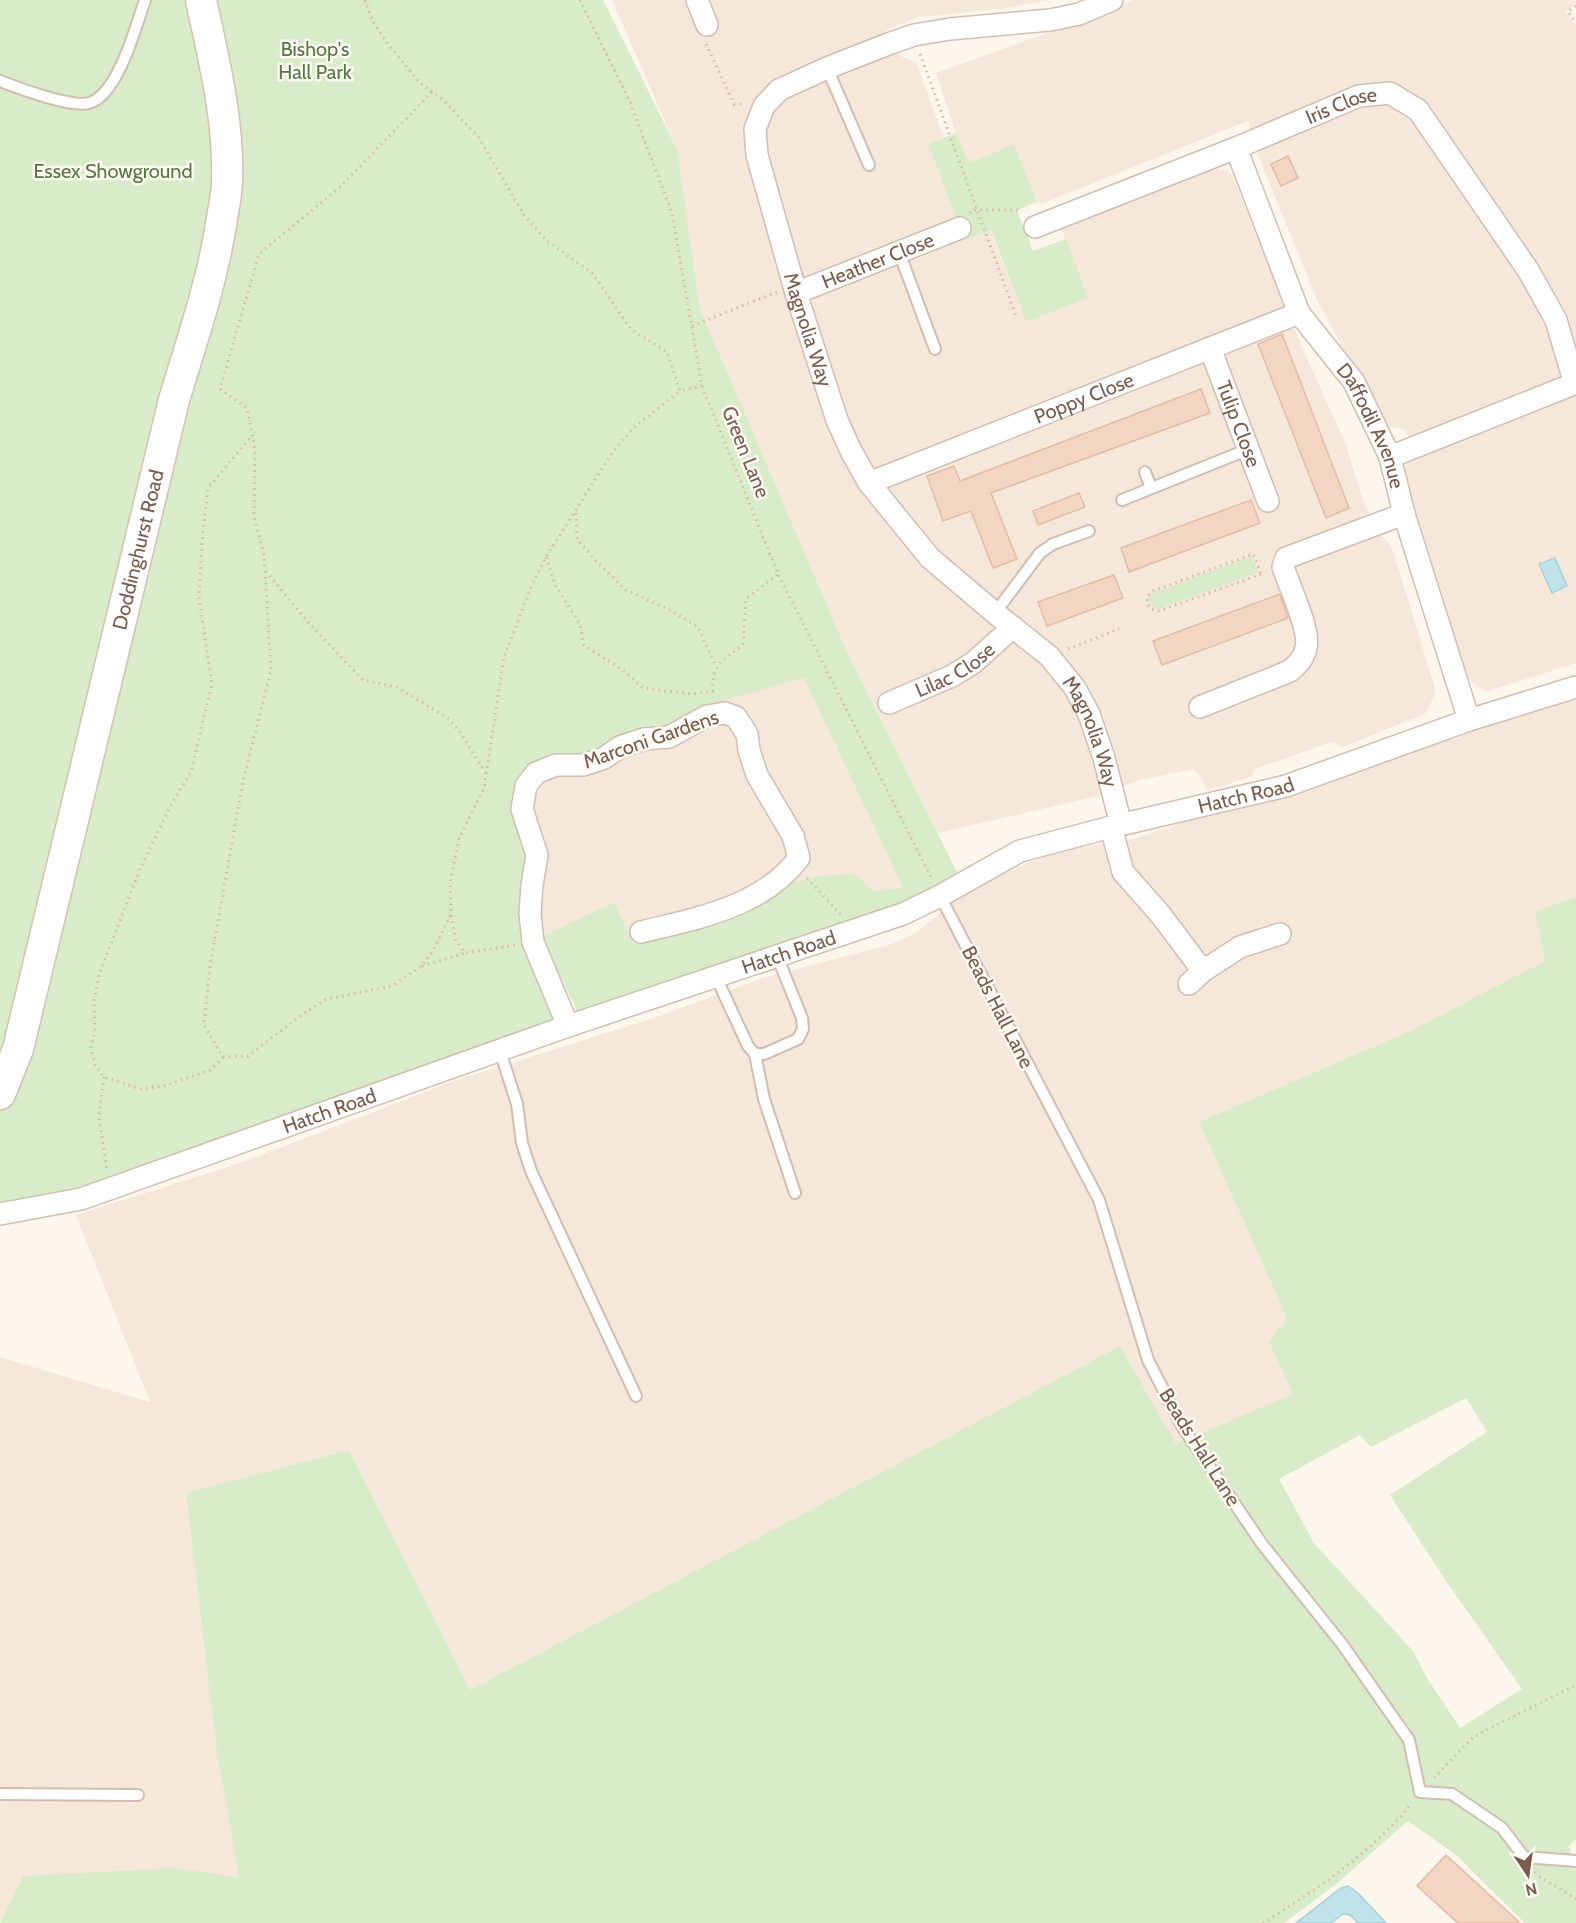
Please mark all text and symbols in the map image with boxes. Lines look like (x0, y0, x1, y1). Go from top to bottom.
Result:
park label: Bishop's Hall Park (278, 37, 352, 84)
street label: Iris Close (1302, 82, 1378, 129)
park label: Essex Showground (33, 159, 193, 183)
street label: Heather Close (818, 228, 937, 294)
street label: Magnolia Way (779, 270, 837, 390)
street label: Daffodil Avenue (1332, 358, 1409, 491)
street label: Poppy Close (1030, 368, 1137, 429)
street label: Tulip Close (1211, 377, 1266, 470)
street label: Green Lane (717, 403, 775, 501)
street label: Doddinghurst Road (107, 467, 169, 632)
street label: Lilac Close (912, 637, 1000, 702)
street label: Magnolia Way (1058, 670, 1123, 790)
street label: Marconi Gardens (580, 705, 722, 773)
street label: Hatch Road (1196, 772, 1297, 818)
street label: Hatch Road (739, 925, 839, 979)
street label: Beads Hall Lane (957, 942, 1039, 1072)
street label: Hatch Road (279, 1083, 380, 1138)
street label: Beads Hall Lane (1154, 1384, 1246, 1510)
north arrow (1498, 1845, 1558, 1905)
text: N (1524, 1879, 1539, 1900)

